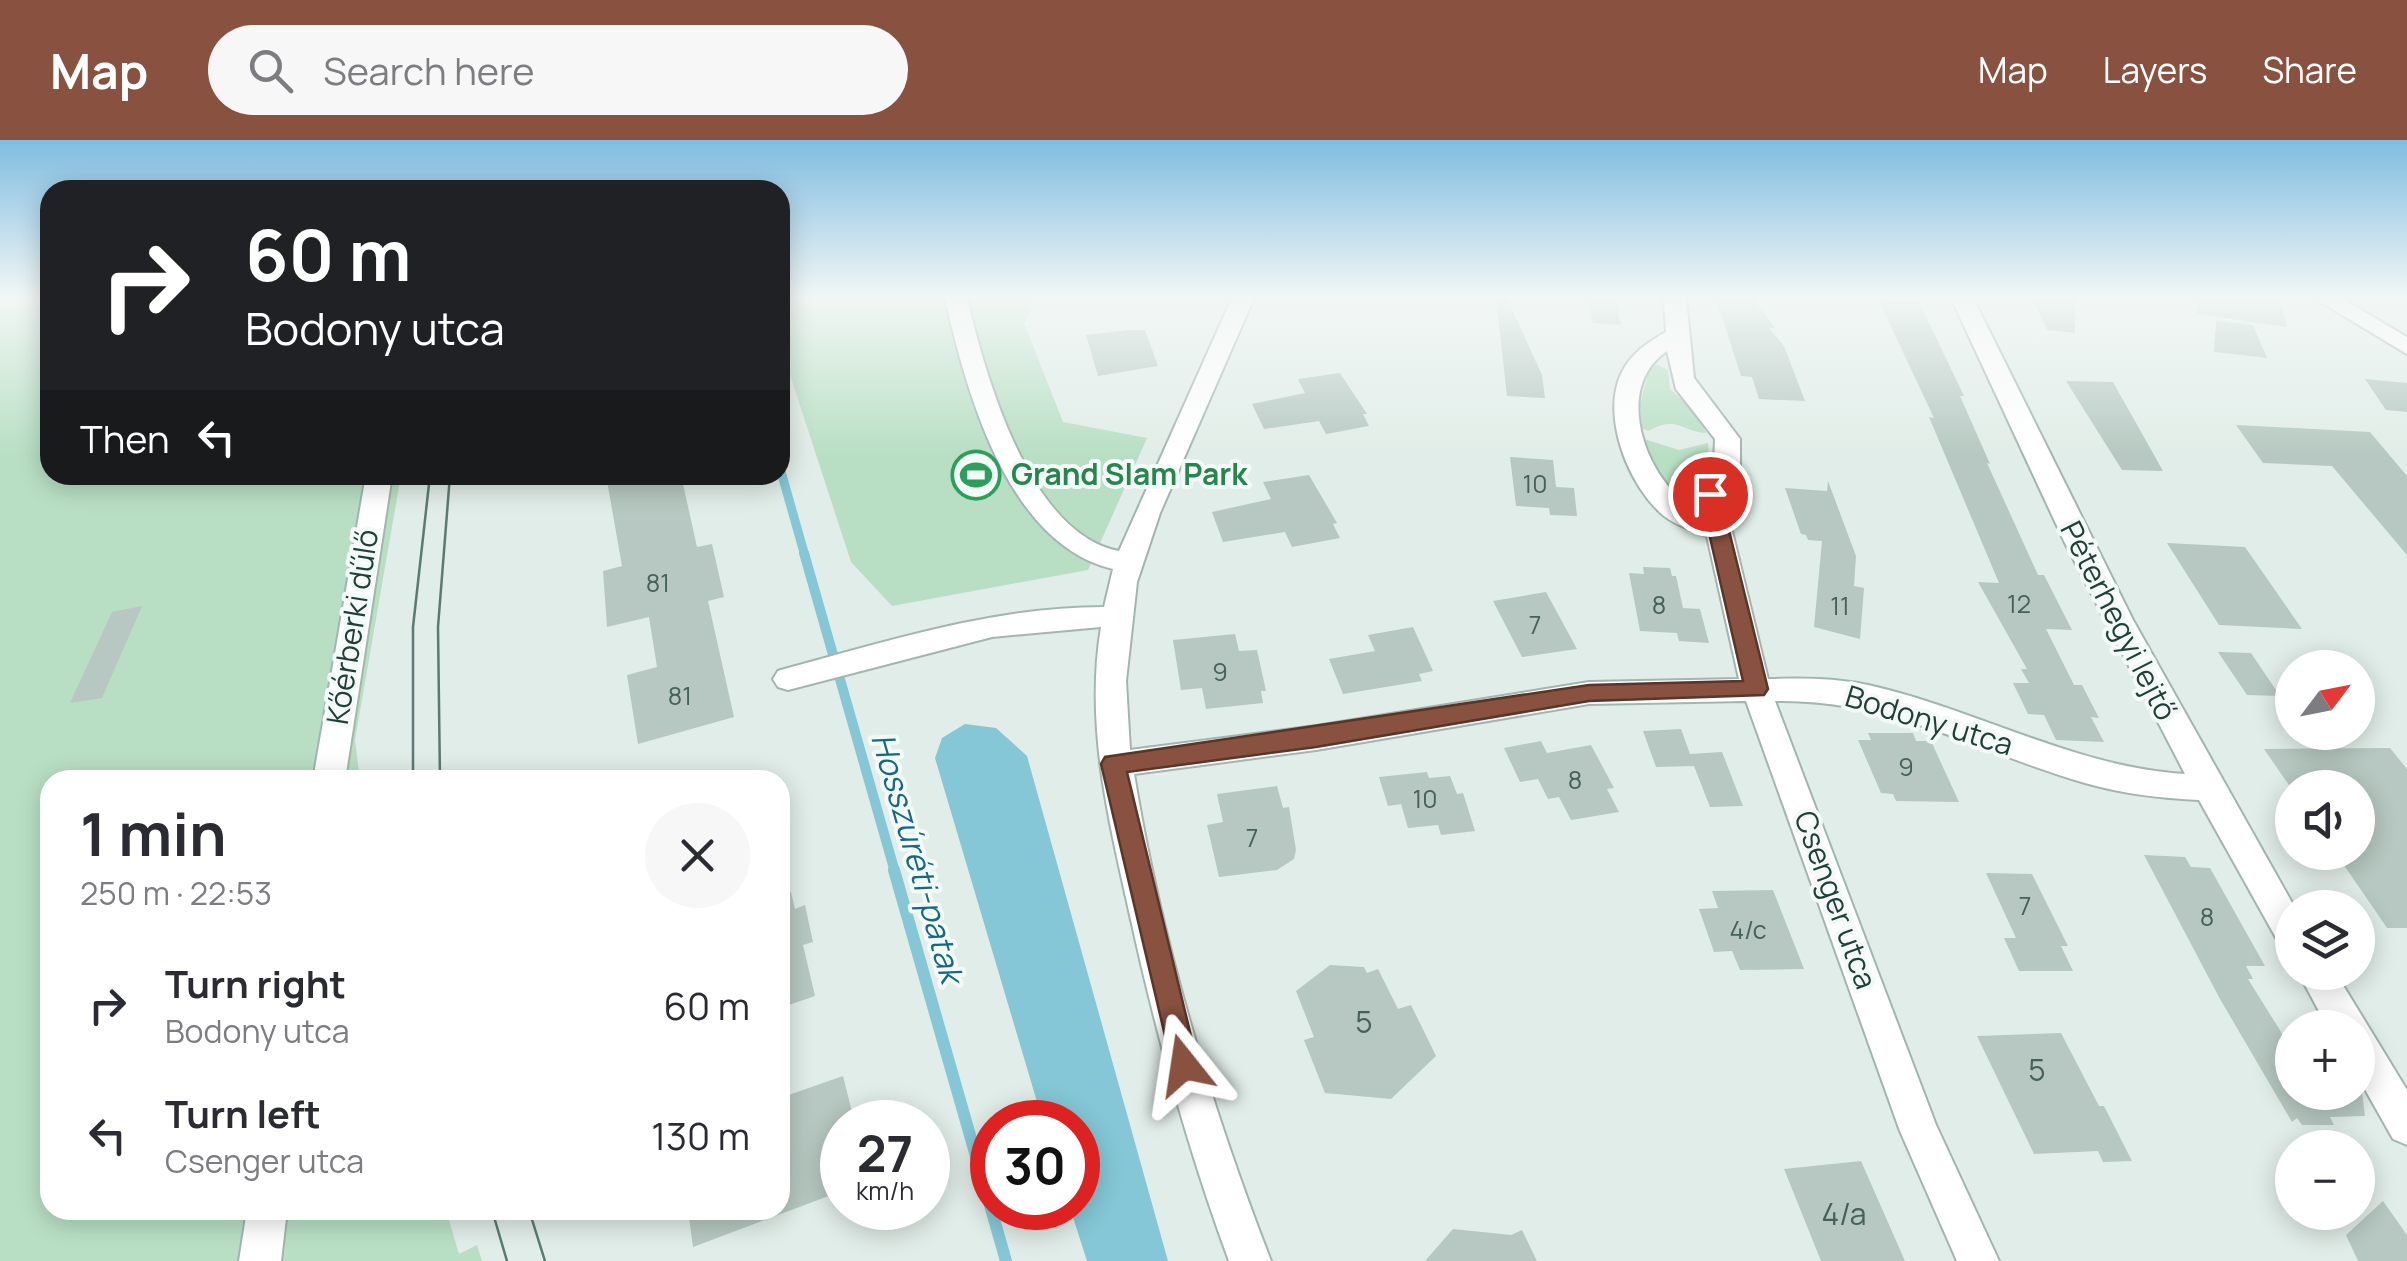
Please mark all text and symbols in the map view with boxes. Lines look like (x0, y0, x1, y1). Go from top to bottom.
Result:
search box (208, 25, 908, 115)
text: Map (50, 38, 148, 103)
icon: search (243, 43, 298, 98)
text: Search here (323, 44, 534, 96)
text: Map (1978, 46, 2048, 94)
text: Layers (2103, 46, 2207, 94)
text: Share (2262, 46, 2357, 94)
text: 60 m (245, 206, 412, 302)
icon: right (80, 220, 210, 350)
text: Bodony utca (245, 297, 505, 359)
icon: left (189, 410, 244, 465)
text: Then (80, 412, 169, 464)
sports icon: Grand Slam Park (950, 449, 1002, 501)
pin (1668, 452, 1753, 537)
place label: Grand Slam Park (1011, 453, 1248, 494)
house number: 10 (1522, 466, 1548, 501)
icon: arrive (1683, 467, 1738, 522)
street label: Péterhegyi lejtő (2051, 514, 2187, 727)
street label: Kőérberki dűlő (316, 526, 387, 727)
house number: 81 (646, 565, 670, 600)
house number: 12 (2007, 586, 2031, 621)
house number: 8 (1652, 587, 1666, 622)
house number: 11 (1830, 588, 1850, 623)
house number: 7 (1529, 607, 1541, 642)
north arrow (2275, 650, 2375, 750)
map controls (2275, 650, 2375, 1230)
house number: 9 (1212, 654, 1228, 689)
street label: Bodony utca (1841, 675, 2018, 764)
house number: 81 (668, 678, 692, 713)
water label: Hosszúréti-patak (861, 728, 976, 991)
house number: 9 (1898, 749, 1914, 784)
house number: 8 (1568, 762, 1582, 797)
button: sound (2275, 770, 2375, 870)
house number: 10 (1412, 781, 1438, 816)
text: 1 min (80, 792, 227, 874)
button: close (645, 803, 750, 908)
street label: Csenger utca (1785, 805, 1888, 994)
house number: 7 (1246, 820, 1258, 855)
text: 250 m · 22:53 (80, 871, 272, 915)
house number: 7 (2019, 888, 2031, 923)
button: layers (2275, 890, 2375, 990)
house number: 8 (2200, 899, 2214, 934)
house number: 4/c (1729, 912, 1767, 947)
text: Turn right (165, 957, 346, 1009)
icon: right (80, 978, 135, 1033)
text: 60 m (663, 979, 750, 1031)
house number: 5 (1355, 1001, 1373, 1042)
text: Bodony utca (165, 1009, 350, 1053)
button: + (2275, 1010, 2375, 1110)
position arrow (1132, 1013, 1236, 1117)
house number: 5 (2028, 1049, 2046, 1090)
text: Turn left (165, 1087, 321, 1139)
speed limit sign: 30 (970, 1100, 1100, 1230)
icon: left (80, 1108, 135, 1163)
text: 130 m (651, 1109, 750, 1161)
text: 27 (857, 1119, 913, 1187)
button: − (2275, 1130, 2375, 1230)
text: Csenger utca (165, 1139, 364, 1183)
text: km/h (856, 1173, 914, 1208)
house number: 4/a (1821, 1193, 1867, 1234)

